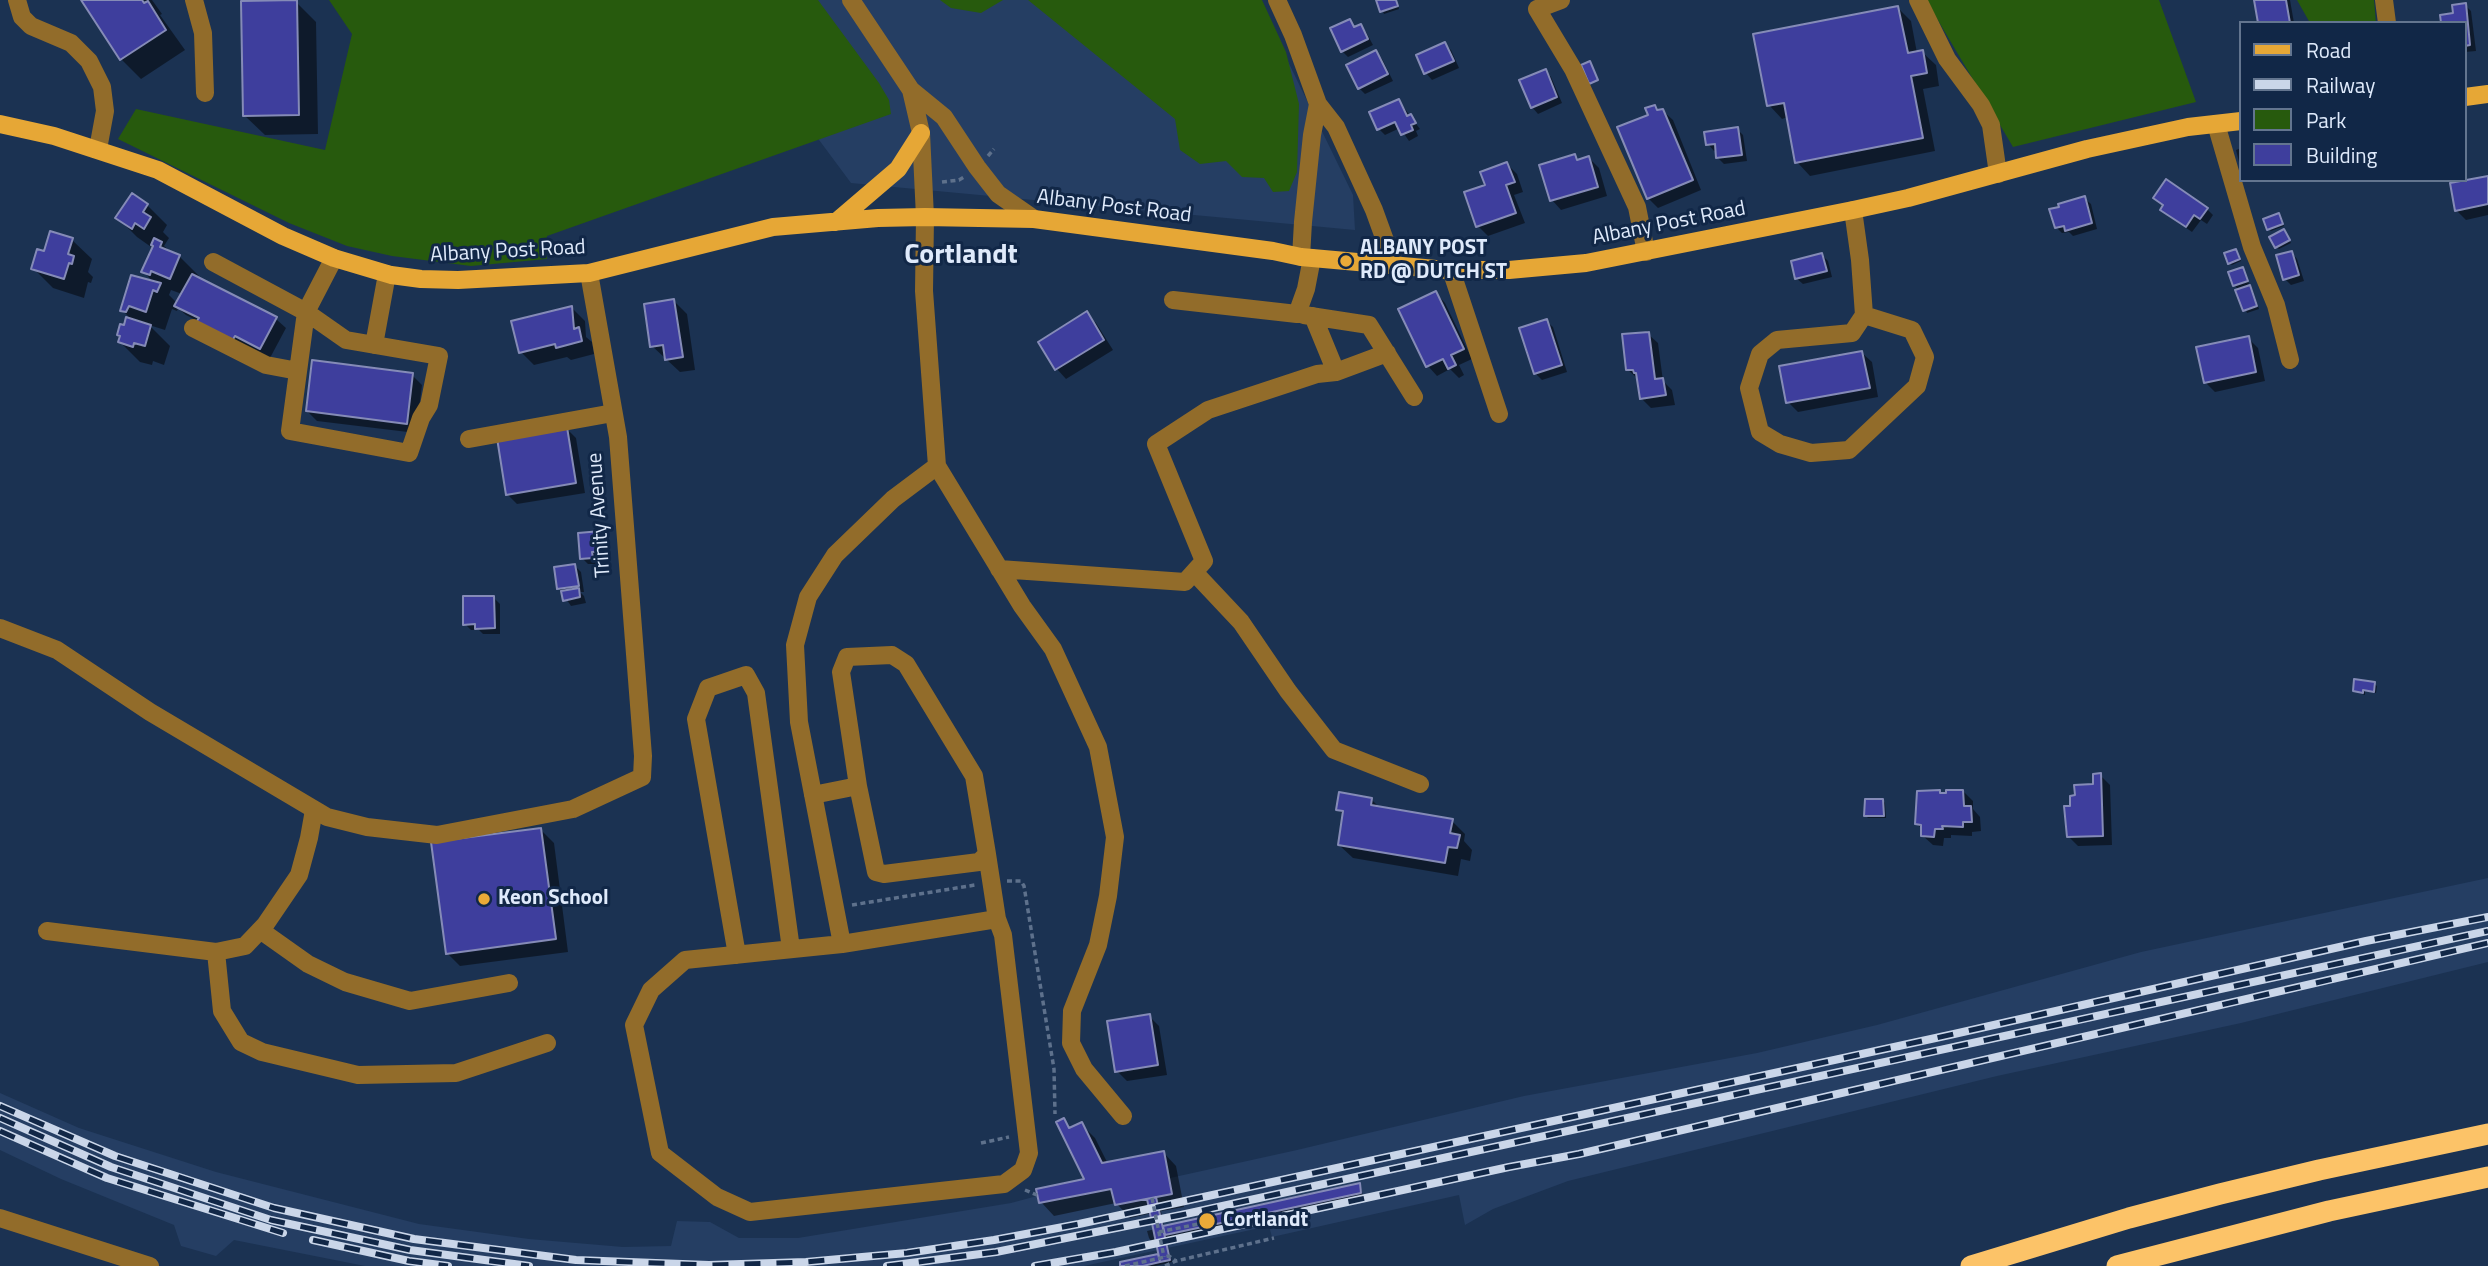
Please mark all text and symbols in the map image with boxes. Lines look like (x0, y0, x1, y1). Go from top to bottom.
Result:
legend (2240, 21, 2467, 182)
text: Road (2306, 34, 2351, 66)
text: Railway (2306, 69, 2375, 101)
text: Park (2306, 104, 2346, 136)
text: Building (2306, 139, 2377, 171)
street label: Albany Post Road (1035, 185, 1193, 229)
street label: Albany Post Road (1590, 197, 1748, 251)
street label: Albany Post Road (430, 235, 586, 269)
place label: ALBANY POST RD @ DUTCH ST (1360, 236, 1507, 286)
district label: Cortlandt (904, 239, 1018, 273)
marker: ALBANY POST RD @ DUTCH ST (1338, 253, 1354, 269)
street label: Trinity Avenue (583, 452, 617, 578)
place label: Keon School (498, 886, 609, 912)
marker: Keon School (476, 891, 492, 907)
place label: Cortlandt (1223, 1208, 1308, 1234)
marker: Cortlandt (1197, 1211, 1217, 1231)

